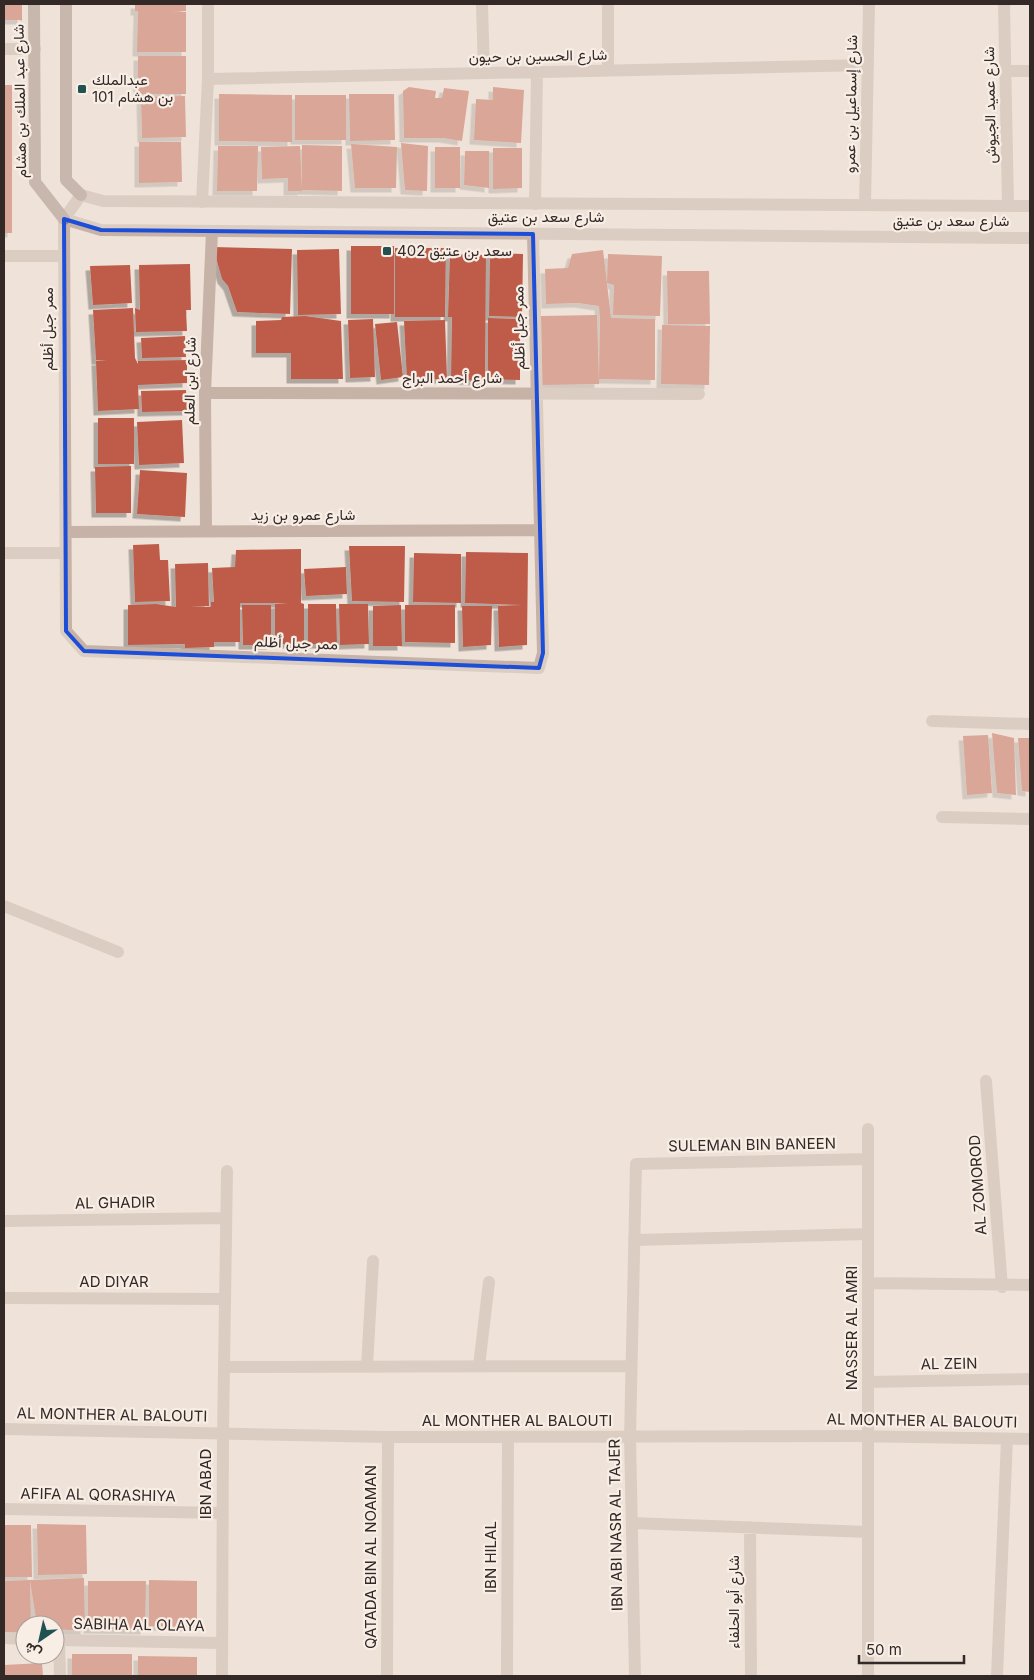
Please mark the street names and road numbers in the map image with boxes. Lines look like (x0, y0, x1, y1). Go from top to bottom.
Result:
street label: شارع عبد الملك بن هشام (9, 24, 32, 178)
street label: شارع إسماعيل بن عمرو (840, 34, 863, 173)
street label: شارع الحسين بن حيون (469, 45, 608, 68)
street label: شارع عميد الجيوش (979, 46, 1002, 164)
street label: شارع سعد بن عتيق (488, 207, 605, 228)
street label: شارع سعد بن عتيق (893, 211, 1010, 232)
street label: ممر جبل أظلم (508, 286, 530, 370)
street label: ممر جبل أظلم (38, 287, 58, 371)
street label: شارع ابن العلم (179, 337, 202, 425)
street label: شارع أحمد البراج (402, 368, 502, 389)
street label: شارع عمرو بن زيد (251, 505, 355, 526)
street label: ممر جبل أظلم (254, 632, 338, 654)
street label: SULEMAN BIN BANEEN (668, 1134, 836, 1155)
street label: AL ZOMOROD (965, 1134, 990, 1236)
street label: AL GHADIR (75, 1192, 156, 1213)
street label: NASSER AL AMRI (842, 1266, 861, 1390)
street label: AD DIYAR (79, 1272, 149, 1291)
street label: AL ZEIN (920, 1354, 978, 1373)
street label: AL MONTHER AL BALOUTI (17, 1403, 208, 1426)
street label: AL MONTHER AL BALOUTI (827, 1409, 1018, 1432)
street label: AL MONTHER AL BALOUTI (422, 1411, 612, 1430)
street label: IBN ABI NASR AL TAJER (604, 1439, 626, 1611)
street label: IBN ABAD (196, 1449, 215, 1519)
street label: QATADA BIN AL NOAMAN (361, 1465, 380, 1649)
street label: AFIFA AL QORASHIYA (20, 1484, 176, 1505)
street label: IBN HILAL (481, 1521, 500, 1593)
street label: شارع أبو الحلفاء (724, 1555, 745, 1649)
street label: SABIHA AL OLAYA (73, 1614, 205, 1635)

